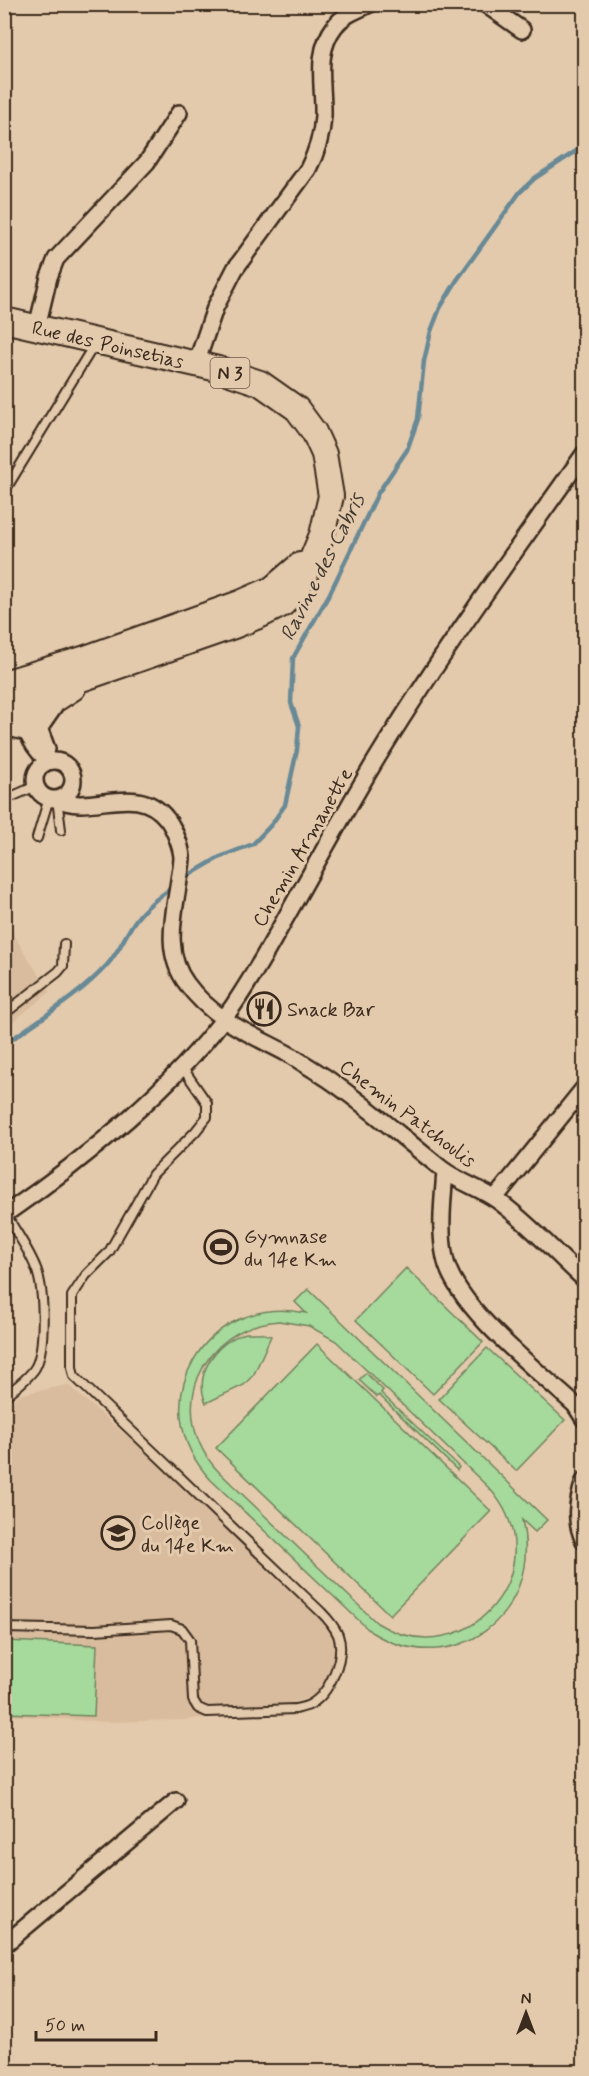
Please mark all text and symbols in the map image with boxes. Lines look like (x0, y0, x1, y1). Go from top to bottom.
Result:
street label: Rue des Poinsetias (29, 315, 186, 376)
road number: N 3 (210, 358, 250, 388)
water label: Ravine des Cabris (274, 488, 373, 646)
street label: Chemin Armanette (247, 763, 360, 932)
restaurant icon: Snack Bar (246, 991, 282, 1027)
place label: Snack Bar (287, 997, 375, 1024)
street label: Chemin Patchoulis (333, 1054, 481, 1175)
place label: Gymnase du 14e Km (244, 1224, 337, 1274)
sports icon: Gymnase du 14e Km (203, 1229, 239, 1265)
place label: Collège du 14e Km (141, 1510, 234, 1560)
school or university icon: Collège du 14e Km (100, 1515, 136, 1551)
north arrow (496, 1983, 556, 2043)
text: N (521, 1989, 531, 2010)
scale bar (36, 2004, 156, 2042)
text: 50 m (45, 2014, 85, 2038)

